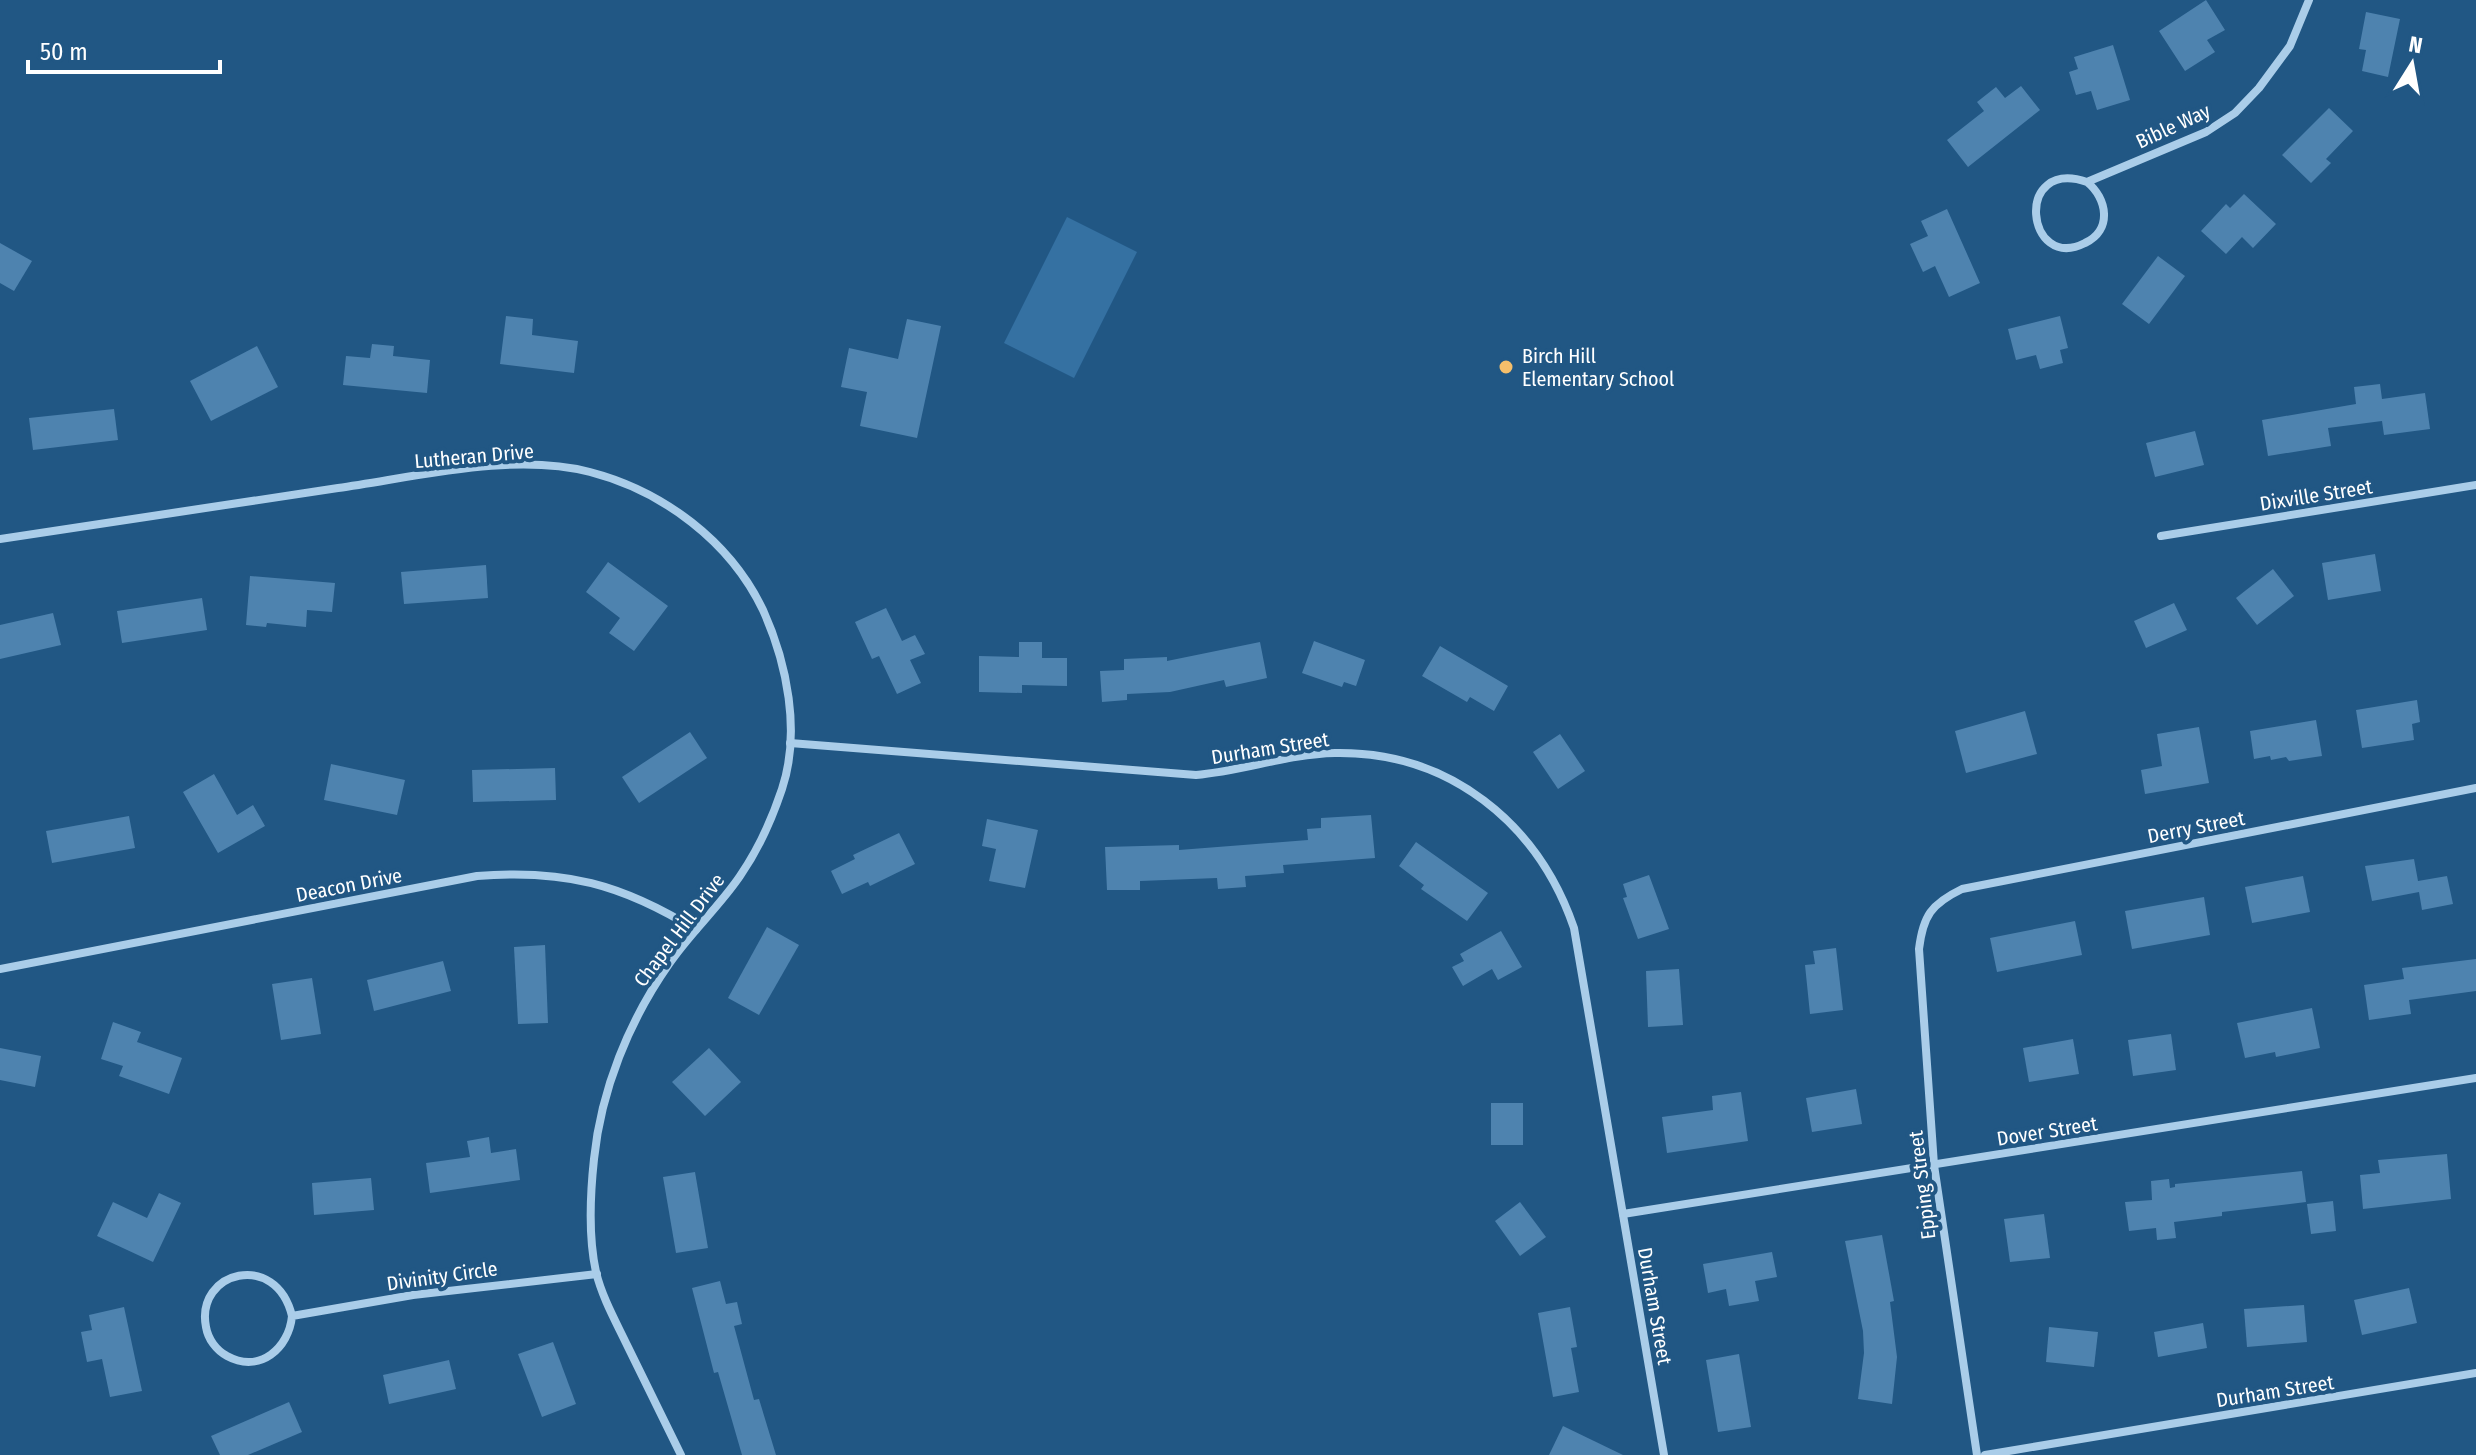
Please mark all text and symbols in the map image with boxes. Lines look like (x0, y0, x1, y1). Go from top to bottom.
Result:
scale bar (28, 24, 220, 74)
north arrow (2372, 24, 2452, 104)
text: N (2407, 30, 2425, 59)
text: 50 m (40, 38, 88, 66)
street label: Bible Way (2132, 98, 2214, 154)
place label: Birch Hill Elementary School (1522, 344, 1674, 391)
marker: Birch Hill Elementary School (1497, 358, 1515, 376)
street label: Lutheran Drive (413, 439, 535, 473)
street label: Dixville Street (2258, 474, 2374, 516)
street label: Durham Street (1210, 727, 1331, 769)
street label: Derry Street (2145, 806, 2247, 848)
street label: Deacon Drive (294, 863, 404, 907)
street label: Chapel Hill Drive (629, 869, 729, 991)
street label: Dover Street (1995, 1111, 2100, 1151)
street label: Epping Street (1903, 1129, 1941, 1241)
street label: Durham Street (1633, 1245, 1677, 1367)
street label: Divinity Circle (385, 1256, 499, 1296)
street label: Durham Street (2215, 1370, 2336, 1412)

